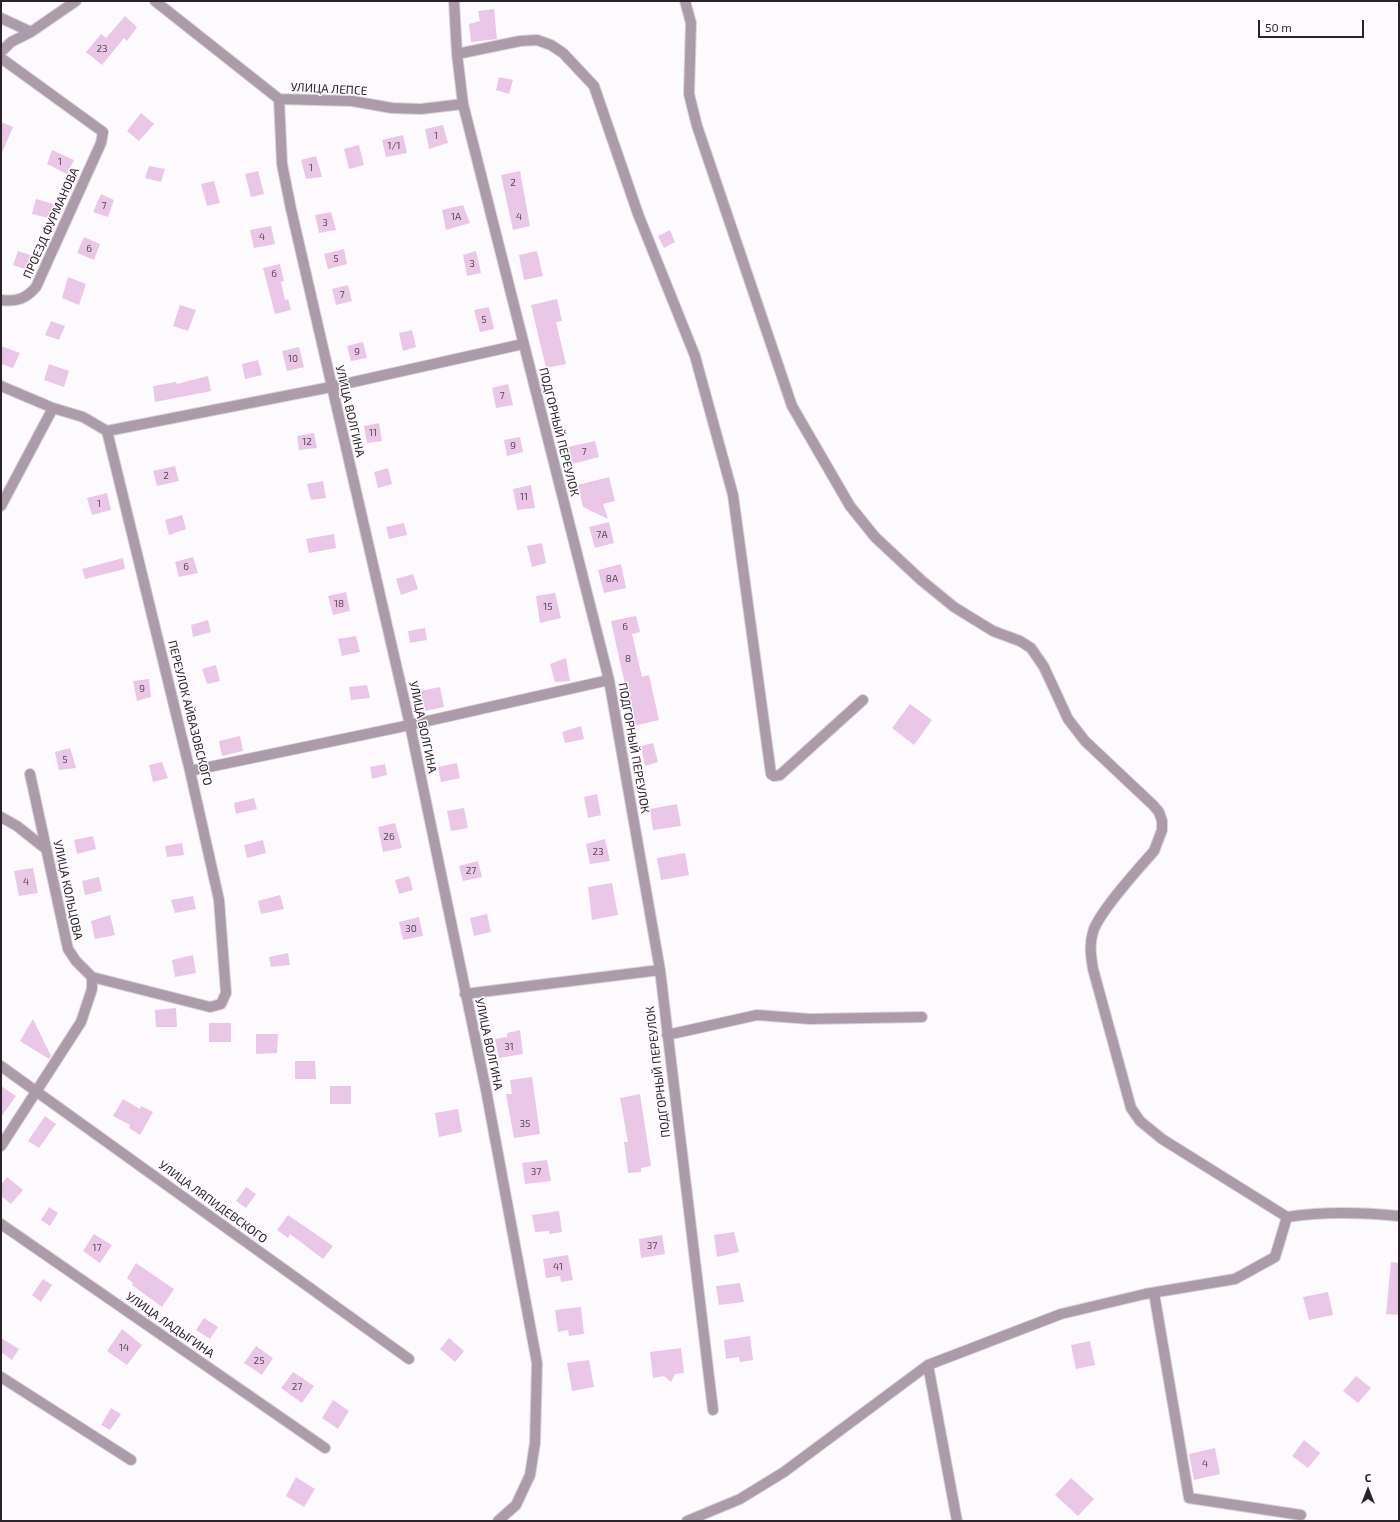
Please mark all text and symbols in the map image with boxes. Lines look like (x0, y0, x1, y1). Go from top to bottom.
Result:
scale bar (1260, 12, 1366, 38)
text: 50 m (1265, 20, 1292, 34)
house number: 23 (96, 43, 108, 55)
street label: УЛИЦА ЛЕПСЕ (290, 80, 368, 98)
house number: 1 (434, 130, 438, 142)
house number: 1/1 (387, 140, 401, 152)
house number: 1 (58, 156, 62, 168)
house number: 1 (309, 162, 313, 174)
street label: ПРОЕЗД ФУРМАНОВА (20, 165, 82, 281)
house number: 2 (510, 177, 516, 189)
house number: 7 (101, 200, 107, 212)
house number: 1А (451, 211, 461, 223)
house number: 4 (516, 211, 522, 223)
house number: 3 (322, 217, 328, 229)
house number: 4 (259, 231, 265, 243)
house number: 6 (86, 243, 92, 255)
house number: 5 (333, 253, 339, 265)
house number: 3 (469, 258, 475, 270)
house number: 6 (271, 268, 277, 280)
house number: 7 (339, 289, 345, 301)
house number: 5 (481, 314, 487, 326)
house number: 9 (354, 346, 360, 358)
house number: 10 (288, 353, 298, 365)
street label: УЛИЦА ВОЛГИНА (332, 364, 368, 458)
street label: ПОДГОРНЫЙ ПЕРЕУЛОК (536, 366, 582, 498)
house number: 7 (499, 390, 505, 402)
house number: 11 (369, 427, 377, 439)
house number: 12 (302, 436, 312, 448)
house number: 9 (510, 440, 516, 452)
house number: 7 (581, 446, 587, 458)
house number: 2 (163, 470, 169, 482)
house number: 11 (520, 491, 528, 503)
house number: 1 (97, 498, 101, 510)
house number: 7А (596, 529, 608, 541)
house number: 6 (183, 561, 189, 573)
house number: 8А (606, 573, 618, 585)
house number: 18 (334, 598, 344, 610)
house number: 15 (543, 601, 553, 613)
house number: 6 (622, 621, 628, 633)
street label: ПЕРЕУЛОК АЙВАЗОВСКОГО (165, 639, 215, 787)
house number: 8 (625, 653, 631, 665)
street label: УЛИЦА ВОЛГИНА (406, 680, 440, 774)
street label: ПОДГОРНЫЙ ПЕРЕУЛОК (615, 682, 653, 814)
house number: 9 (139, 683, 145, 695)
house number: 5 (62, 754, 68, 766)
house number: 26 (383, 831, 395, 843)
street label: УЛИЦА КОЛЬЦОВА (50, 839, 86, 941)
house number: 23 (592, 846, 604, 858)
house number: 27 (466, 865, 476, 877)
house number: 4 (23, 876, 29, 888)
house number: 30 (405, 923, 417, 935)
street label: УЛИЦА ВОЛГИНА (472, 997, 506, 1091)
street label: ПОДГОРНЫЙ ПЕРЕУЛОК (643, 1006, 673, 1138)
house number: 31 (504, 1041, 514, 1053)
house number: 35 (520, 1118, 530, 1130)
street label: УЛИЦА ЛЯПИДЕВСКОГО (156, 1158, 270, 1246)
house number: 37 (531, 1166, 541, 1178)
house number: 37 (647, 1240, 657, 1252)
house number: 17 (92, 1242, 102, 1254)
house number: 41 (553, 1261, 563, 1273)
street label: УЛИЦА ЛАДЫГИНА (123, 1289, 217, 1361)
house number: 14 (119, 1342, 129, 1354)
house number: 25 (254, 1355, 264, 1367)
house number: 27 (292, 1381, 302, 1393)
house number: 4 (1202, 1458, 1208, 1470)
north arrow (1348, 1470, 1388, 1510)
text: С (1365, 1471, 1371, 1484)

